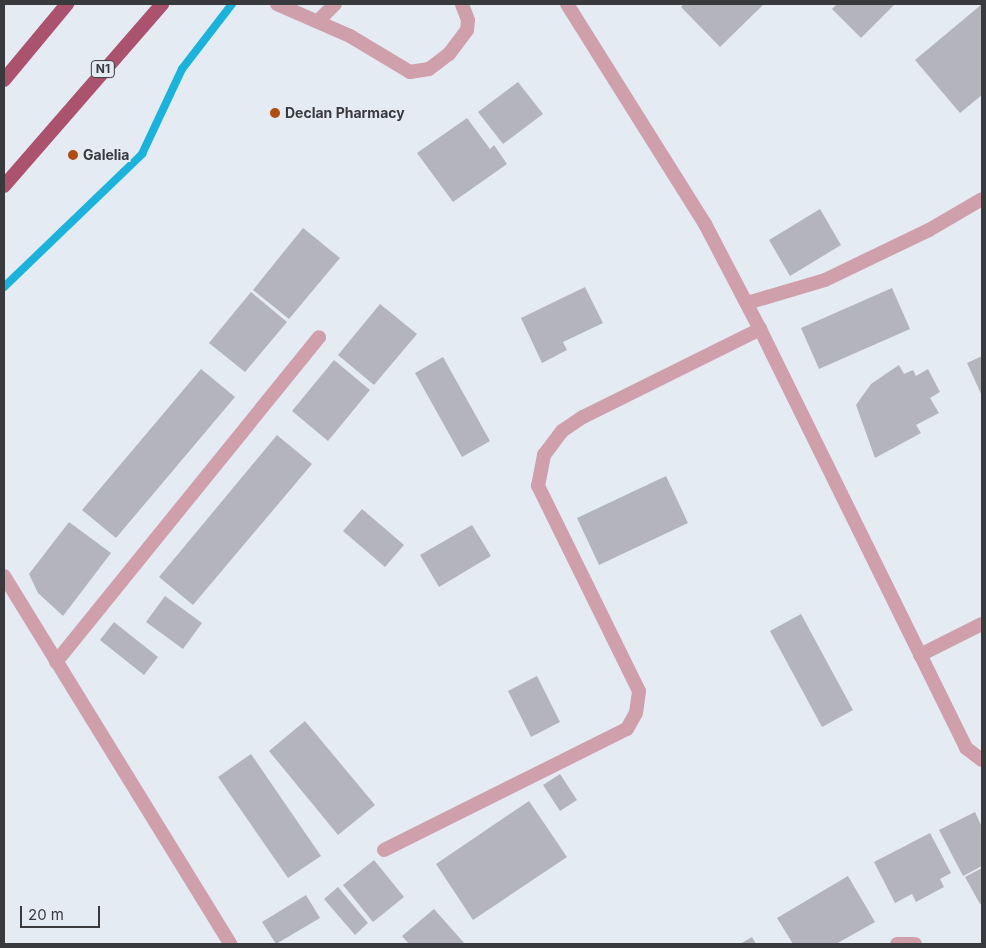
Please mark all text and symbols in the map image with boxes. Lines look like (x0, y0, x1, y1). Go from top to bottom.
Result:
road number: N1 (90, 60, 116, 78)
place label: Declan Pharmacy (285, 105, 405, 121)
marker: Declan Pharmacy (269, 107, 281, 119)
place label: Galelia (83, 147, 129, 163)
marker: Galelia (67, 149, 79, 161)
scale bar (22, 896, 102, 928)
text: 20 m (28, 905, 64, 924)

